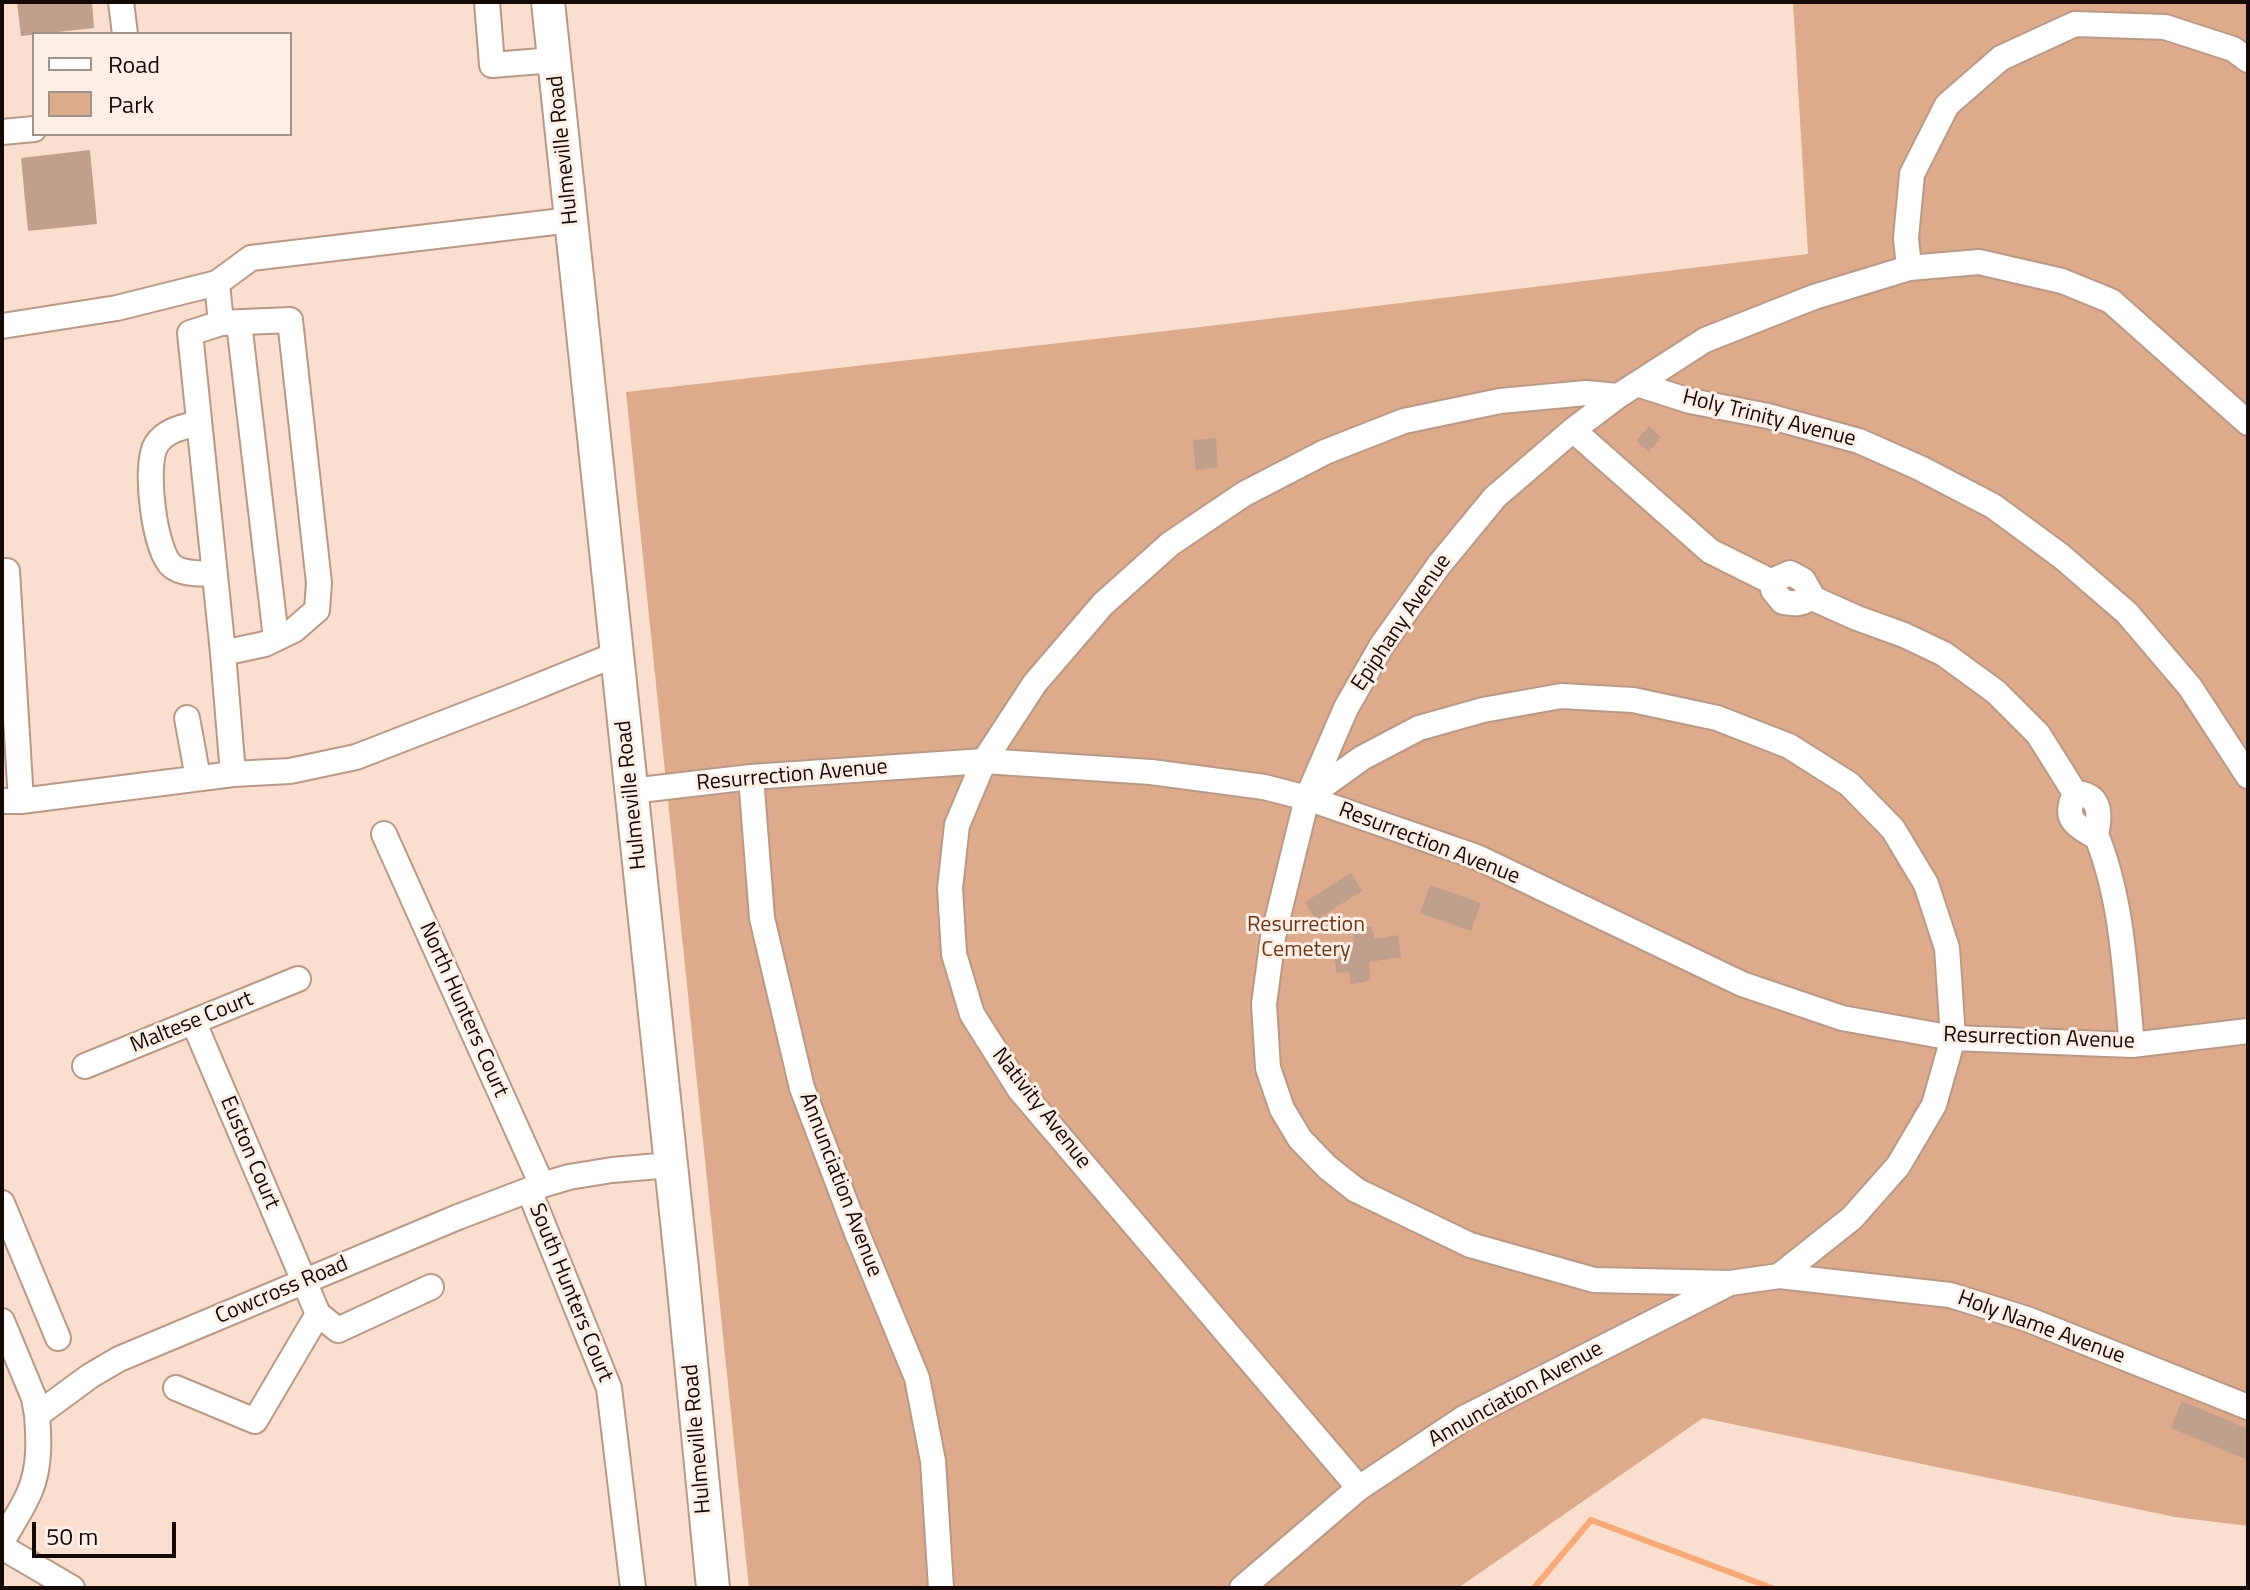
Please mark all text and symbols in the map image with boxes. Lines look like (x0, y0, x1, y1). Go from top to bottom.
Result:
legend (32, 32, 292, 136)
text: Road (108, 46, 160, 82)
street label: Hulmeville Road (543, 74, 585, 226)
text: Park (108, 86, 154, 122)
street label: Holy Trinity Avenue (1680, 385, 1858, 453)
street label: Epiphany Avenue (1347, 550, 1457, 696)
street label: Hulmeville Road (611, 719, 653, 871)
street label: Resurrection Avenue (695, 754, 889, 798)
street label: Resurrection Avenue (1335, 797, 1523, 891)
park label: Resurrection Cemetery (1247, 913, 1365, 964)
street label: North Hunters Court (413, 919, 513, 1101)
street label: Maltese Court (127, 986, 257, 1060)
street label: Resurrection Avenue (1943, 1022, 2135, 1056)
street label: Nativity Avenue (986, 1043, 1096, 1175)
street label: Annunciation Avenue (793, 1089, 887, 1281)
street label: Euston Court (213, 1092, 285, 1214)
street label: South Hunters Court (522, 1200, 618, 1386)
street label: Cowcross Road (212, 1251, 352, 1331)
street label: Holy Name Avenue (1954, 1286, 2128, 1370)
street label: Annunciation Avenue (1424, 1336, 1608, 1454)
street label: Hulmeville Road (678, 1363, 718, 1515)
scale bar (36, 1506, 180, 1556)
text: 50 m (46, 1518, 98, 1554)

